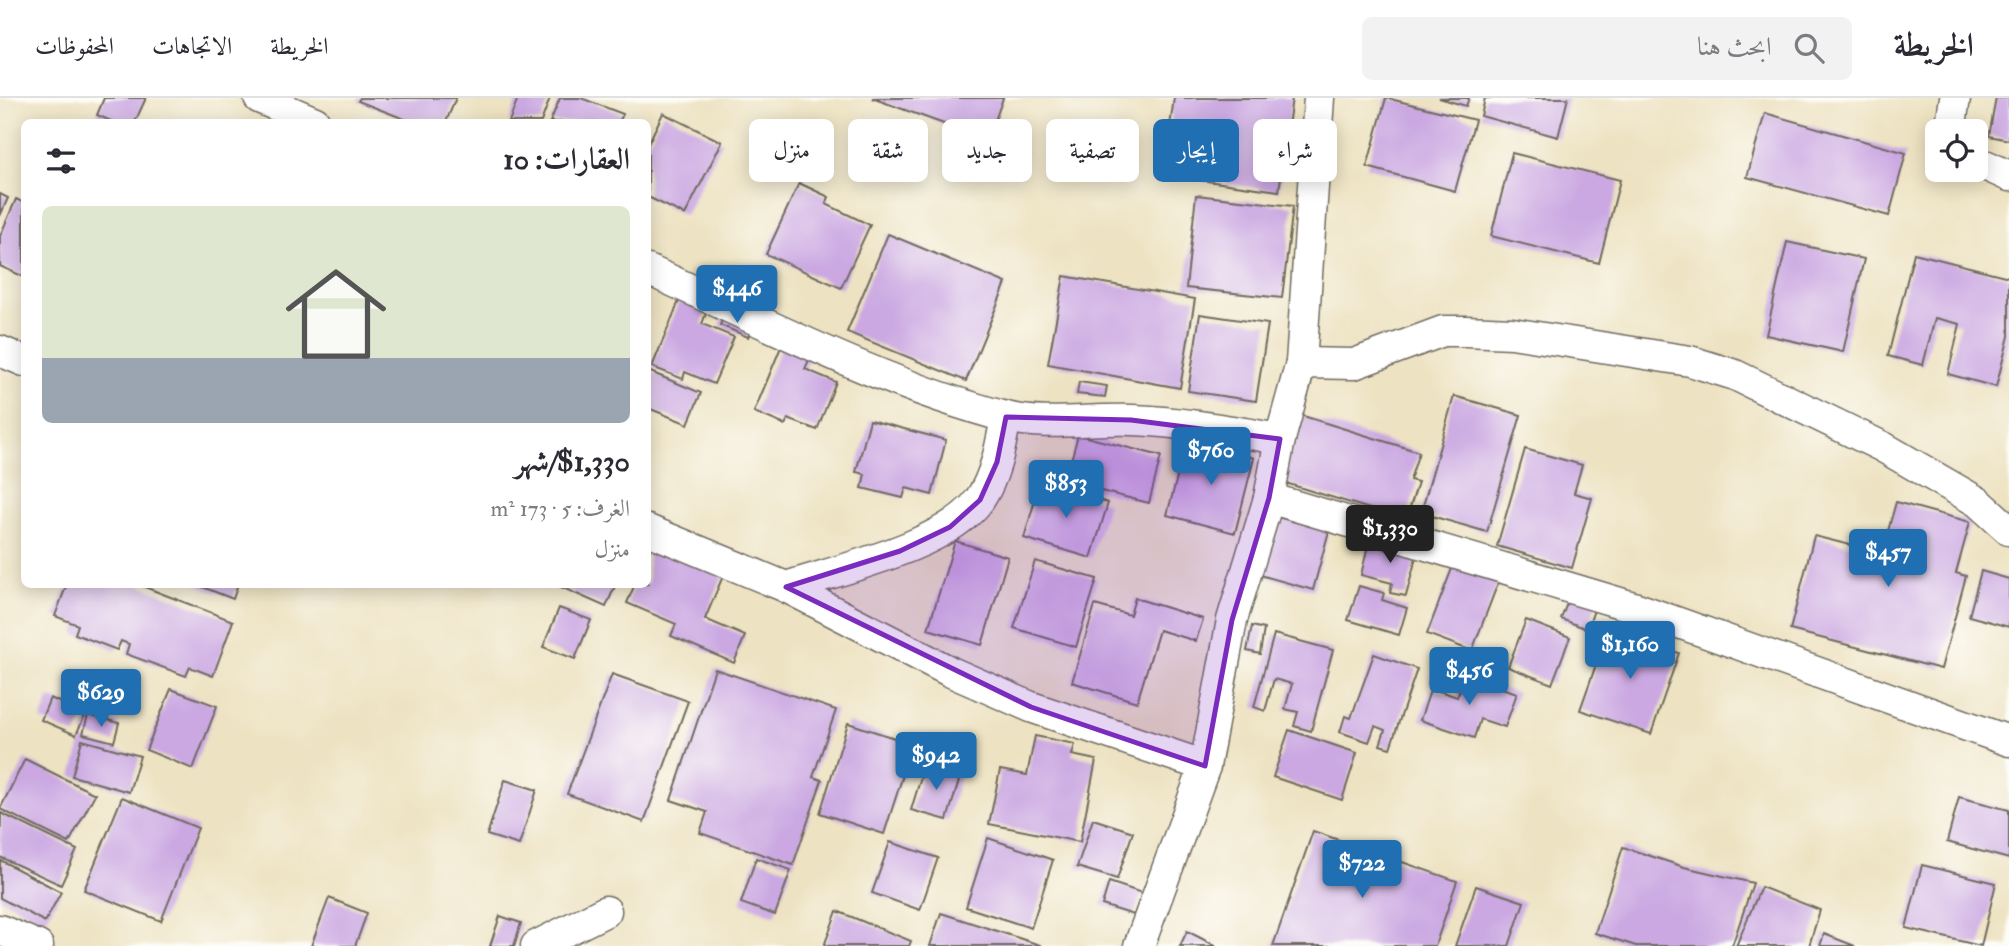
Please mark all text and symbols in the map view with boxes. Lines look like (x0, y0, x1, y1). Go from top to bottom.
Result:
search box (1362, 17, 1852, 80)
text: الخريطة (1894, 25, 1974, 66)
icon: search (1790, 29, 1828, 67)
text: المحفوظات (35, 31, 114, 62)
text: الاتجاهات (152, 31, 232, 62)
text: الخريطة (270, 31, 329, 62)
text: ابحث هنا (1697, 31, 1772, 63)
chip: منزل (749, 119, 834, 182)
chip: شقة (848, 119, 928, 182)
chip: جديد (942, 119, 1032, 182)
chip: تصفية (1046, 119, 1139, 182)
chip: إيجار (1153, 119, 1239, 182)
chip: شراء (1253, 119, 1337, 182)
map controls (1925, 119, 1988, 182)
button: locate (1925, 119, 1988, 182)
text: العقارات: 10 (503, 141, 630, 178)
icon: filters (42, 142, 80, 180)
icon: home (273, 251, 399, 377)
pin: $446 (696, 266, 778, 325)
text: $446 (712, 273, 762, 302)
pin: $760 (1170, 428, 1252, 487)
text: $760 (1188, 435, 1234, 464)
text: $1,330/شهر (515, 443, 630, 480)
pin: $853 (1025, 460, 1107, 520)
text: $853 (1045, 468, 1087, 497)
text: الغرف: 5 · 173 m² (490, 494, 630, 523)
pin: $1,330 (1333, 505, 1447, 565)
text: $1,330 (1362, 513, 1418, 542)
pin: $457 (1847, 530, 1929, 589)
text: منزل (595, 535, 630, 564)
text: $457 (1865, 537, 1911, 566)
pin: $1,160 (1573, 622, 1687, 681)
text: $1,160 (1601, 629, 1659, 658)
pin: $456 (1428, 648, 1510, 707)
text: $456 (1445, 655, 1493, 684)
pin: $629 (60, 670, 142, 729)
text: $629 (77, 677, 125, 706)
pin: $942 (895, 732, 977, 792)
text: $942 (912, 740, 960, 769)
pin: $722 (1321, 840, 1403, 900)
text: $722 (1339, 848, 1385, 877)

